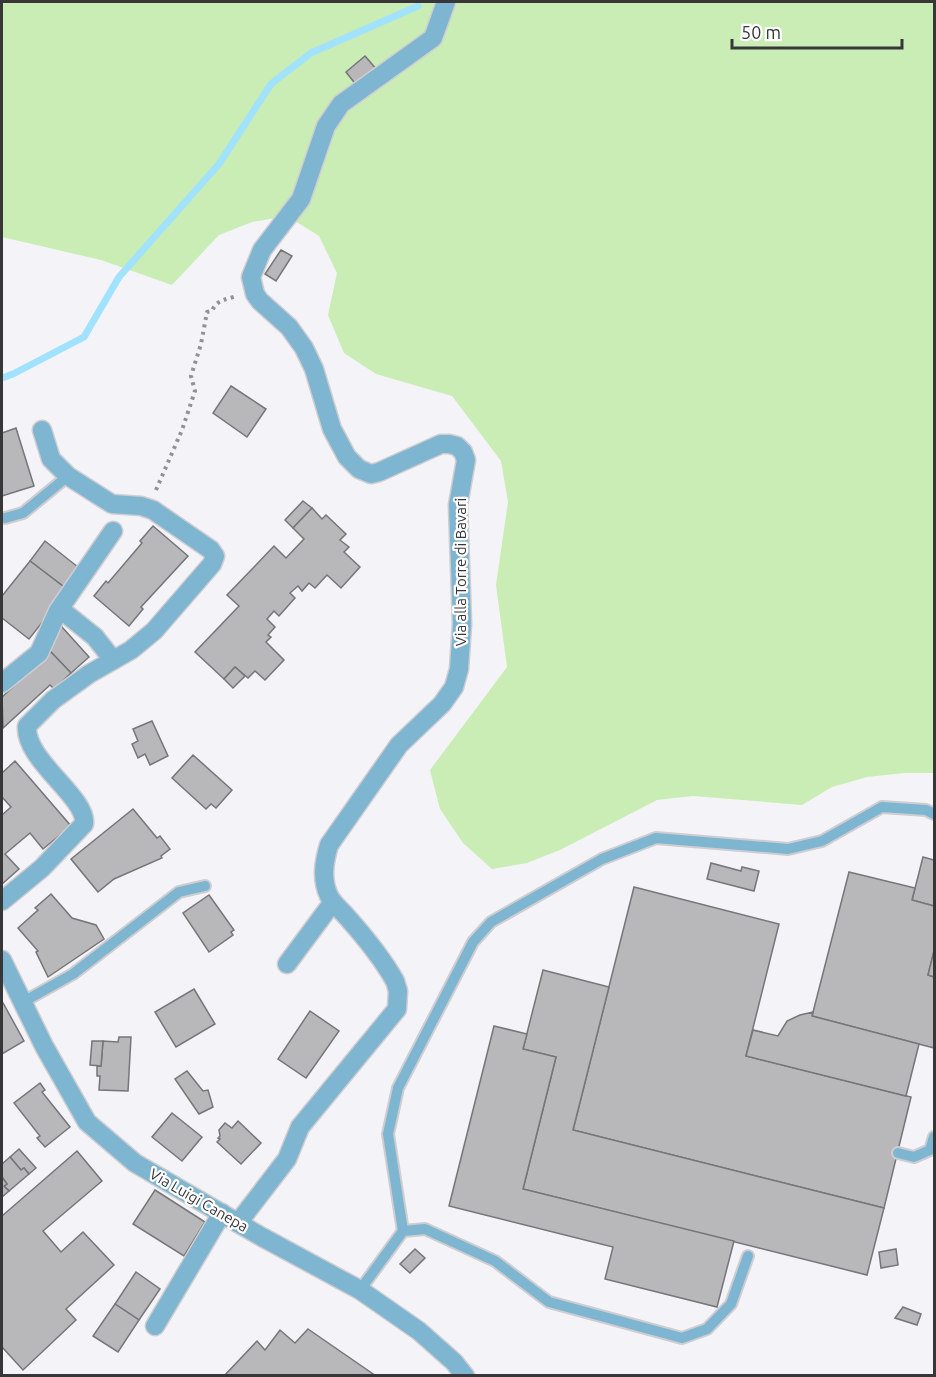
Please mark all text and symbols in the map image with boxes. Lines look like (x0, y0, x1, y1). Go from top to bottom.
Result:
scale bar (732, 12, 902, 50)
text: 50 m (741, 22, 781, 42)
street label: Via alla Torre di Bavari (452, 498, 469, 646)
street label: Via Luigi Canepa (147, 1165, 251, 1235)

